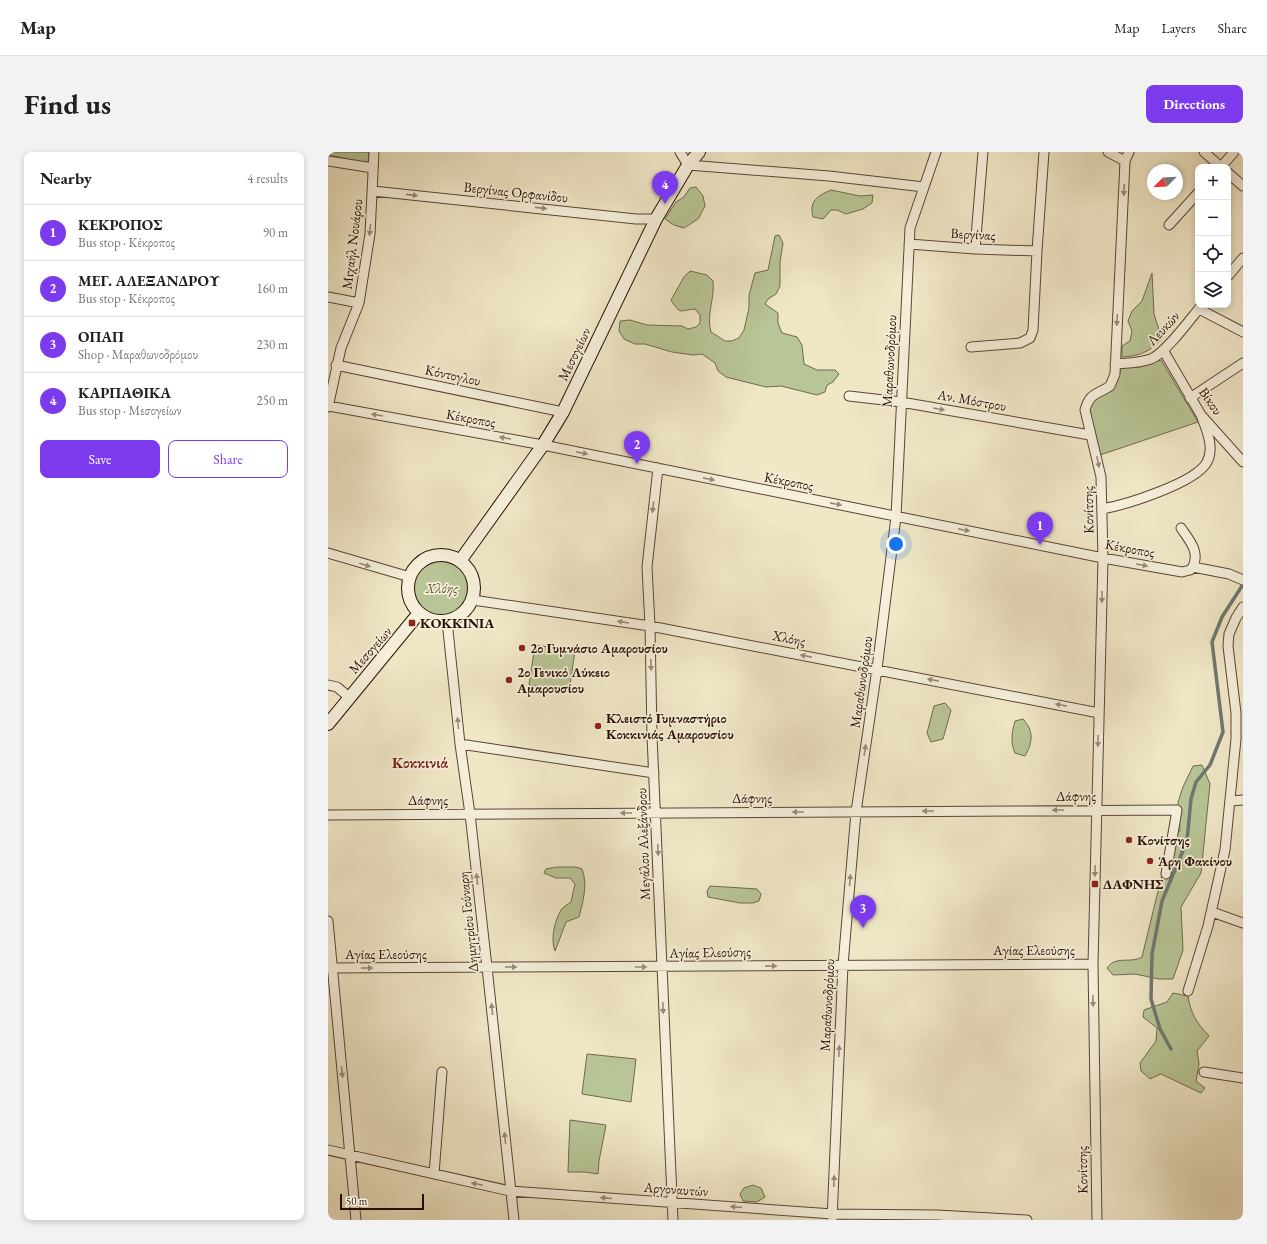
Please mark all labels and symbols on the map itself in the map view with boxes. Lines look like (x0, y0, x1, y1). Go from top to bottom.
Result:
north arrow (1147, 164, 1183, 200)
pin: 4 (652, 171, 678, 204)
street label: Βεργίνας Ορφανίδου (463, 178, 569, 206)
one-way arrow (1120, 184, 1127, 196)
one-way arrow (406, 192, 418, 198)
street label: Μιχαήλ Νουάρου (338, 198, 366, 290)
one-way arrow (535, 205, 547, 212)
one-way arrow (367, 224, 374, 236)
street label: Βεργίνας (950, 224, 996, 244)
street label: Λευκών (1142, 307, 1184, 350)
street label: Μαραθωνοδρόμου (878, 314, 900, 408)
one-way arrow (1114, 314, 1120, 327)
street label: Μεσογείων (553, 324, 595, 384)
street label: Κόντογλου (424, 360, 482, 390)
street label: Βίκου (1195, 384, 1227, 418)
street label: Αν. Μόστρου (935, 385, 1008, 415)
street label: Κέκροπος (445, 405, 497, 431)
one-way arrow (933, 406, 945, 412)
one-way arrow (371, 412, 383, 418)
pin: 2 (624, 431, 650, 464)
one-way arrow (499, 435, 511, 441)
one-way arrow (575, 450, 588, 456)
one-way arrow (1096, 456, 1102, 468)
street label: Κέκροπος (763, 467, 815, 495)
one-way arrow (703, 476, 715, 482)
street label: Κονίτσης (1079, 486, 1097, 534)
one-way arrow (649, 501, 656, 513)
one-way arrow (830, 502, 843, 508)
pin: 1 (1027, 512, 1053, 545)
one-way arrow (958, 527, 970, 533)
your location (886, 534, 906, 554)
street label: Κέκροπος (1104, 535, 1156, 561)
one-way arrow (360, 562, 372, 568)
one-way arrow (1135, 562, 1148, 568)
park label: Χλόης (425, 579, 458, 597)
one-way arrow (1099, 591, 1105, 604)
place label: ΚΟΚΚΙΝΙΑ (420, 614, 495, 632)
marker: ΚΟΚΚΙΝΙΑ (407, 618, 417, 628)
one-way arrow (617, 619, 629, 625)
street label: Μεσογείων (344, 622, 396, 677)
street label: Χλόης (770, 626, 807, 650)
street label: Μαραθωνοδρόμου (846, 635, 876, 729)
place label: 2ο Γυμνάσιο Αμαρουσίου (530, 639, 668, 657)
marker: 2ο Γυμνάσιο Αμαρουσίου (517, 643, 527, 653)
one-way arrow (800, 652, 812, 658)
one-way arrow (648, 659, 654, 672)
place label: 2ο Γενικό Λύκειο Αμαρουσίου (516, 663, 610, 697)
marker: 2ο Γενικό Λύκειο Αμαρουσίου (504, 675, 514, 685)
one-way arrow (927, 677, 940, 683)
one-way arrow (1055, 702, 1067, 708)
place label: Κλειστό Γυμναστήριο Κοκκινιάς Αμαρουσίου (606, 709, 734, 743)
one-way arrow (454, 717, 461, 729)
marker: Κλειστό Γυμναστήριο Κοκκινιάς Αμαρουσίου (593, 721, 603, 731)
one-way arrow (1095, 735, 1102, 747)
one-way arrow (862, 744, 868, 757)
district label: Κοκκινιά (392, 753, 448, 772)
street label: Δάφνης (1056, 787, 1096, 805)
street label: Μεγάλου Αλεξάνδρου (632, 788, 654, 900)
street label: Δάφνης (732, 789, 772, 807)
street label: Δάφνης (408, 791, 448, 809)
one-way arrow (1051, 807, 1064, 813)
one-way arrow (921, 808, 934, 814)
one-way arrow (791, 809, 804, 815)
one-way arrow (619, 810, 632, 816)
place label: Κονίτσης (1137, 831, 1190, 849)
marker: Κονίτσης (1124, 835, 1134, 845)
one-way arrow (655, 844, 661, 857)
place label: Άρη Φακίνου (1157, 852, 1232, 870)
marker: Άρη Φακίνου (1145, 856, 1155, 866)
one-way arrow (1092, 865, 1098, 878)
street label: Δημητρίου Γούναρη (454, 871, 482, 973)
one-way arrow (474, 873, 481, 886)
one-way arrow (847, 873, 853, 886)
place label: ΔΑΦΝΗΣ (1103, 875, 1164, 893)
marker: ΔΑΦΝΗΣ (1090, 879, 1100, 889)
pin: 3 (850, 895, 876, 928)
street label: Αγίας Ελεούσης (992, 941, 1075, 959)
street label: Αγίας Ελεούσης (668, 942, 751, 962)
street label: Αγίας Ελεούσης (344, 945, 427, 963)
street label: Μαραθωνοδρόμου (816, 958, 838, 1052)
one-way arrow (765, 963, 778, 969)
one-way arrow (505, 964, 518, 970)
one-way arrow (635, 964, 648, 970)
one-way arrow (361, 965, 374, 971)
one-way arrow (1090, 995, 1096, 1008)
one-way arrow (660, 1002, 667, 1014)
one-way arrow (488, 1003, 495, 1015)
one-way arrow (836, 1044, 842, 1057)
one-way arrow (338, 1066, 345, 1078)
one-way arrow (501, 1132, 508, 1144)
street label: Κονίτσης (1073, 1146, 1091, 1194)
one-way arrow (831, 1174, 837, 1187)
street label: Αργοναυτών (642, 1178, 709, 1200)
one-way arrow (471, 1180, 484, 1186)
scale bar (340, 1192, 424, 1211)
one-way arrow (600, 1195, 612, 1202)
one-way arrow (730, 1204, 742, 1211)

